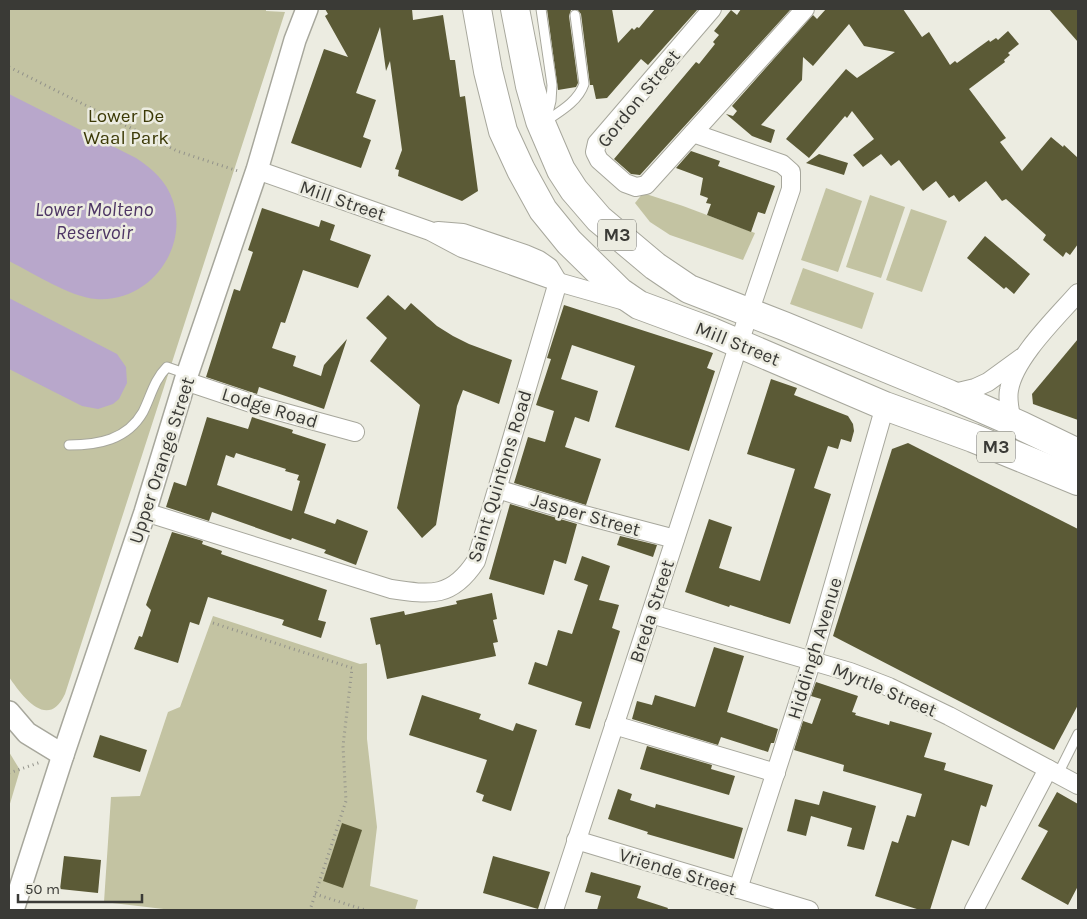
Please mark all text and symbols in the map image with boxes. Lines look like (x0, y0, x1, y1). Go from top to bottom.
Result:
street label: Gordon Street (593, 45, 685, 152)
park label: Lower De Waal Park (83, 105, 169, 149)
street label: Mill Street (297, 176, 388, 226)
water label: Lower Molteno Reservoir (35, 198, 153, 244)
road number: M3 (598, 220, 636, 250)
street label: Mill Street (692, 317, 783, 371)
street label: Upper Orange Street (125, 374, 199, 546)
street label: Lodge Road (219, 383, 320, 433)
street label: Saint Quintons Road (463, 387, 537, 565)
road number: M3 (977, 432, 1015, 462)
street label: Jasper Street (529, 489, 643, 541)
street label: Breda Street (625, 557, 679, 666)
street label: Hiddingh Avenue (783, 575, 847, 722)
street label: Myrtle Street (829, 658, 940, 722)
street label: Vriende Street (616, 844, 739, 900)
scale bar (18, 872, 141, 904)
text: 50 m (25, 880, 60, 898)

